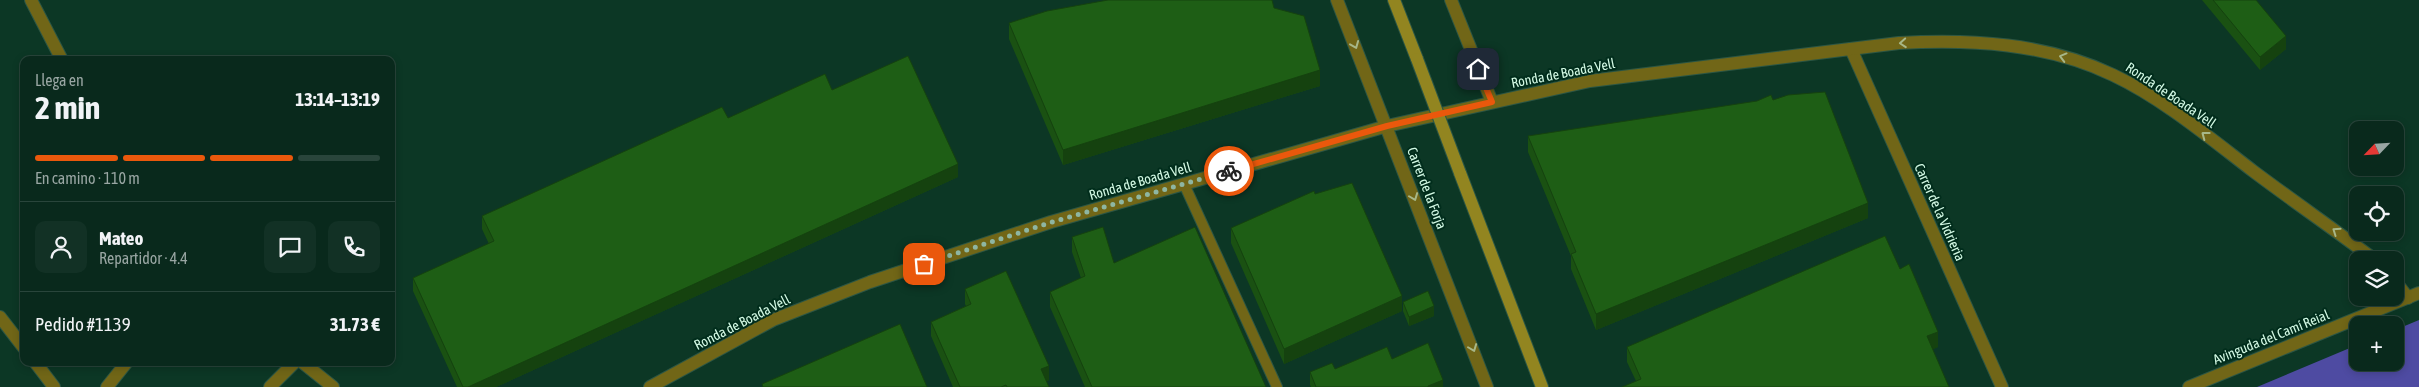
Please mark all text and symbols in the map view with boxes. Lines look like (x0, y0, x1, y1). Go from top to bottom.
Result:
one-way arrow (1898, 37, 1906, 48)
one-way arrow (1349, 40, 1359, 49)
pin (1457, 48, 1499, 90)
one-way arrow (2060, 53, 2068, 63)
icon: home (1464, 55, 1492, 83)
street label: Ronda de Boada Vell (1510, 55, 1617, 91)
street label: Ronda de Boada Vell (2123, 59, 2219, 131)
text: Llega en (35, 71, 84, 89)
text: 13:14–13:19 (295, 88, 380, 110)
text: 2 min (35, 89, 100, 126)
north arrow (2349, 121, 2404, 176)
map controls (2349, 121, 2404, 371)
one-way arrow (2201, 132, 2211, 141)
street label: Carrer de la Forja (1404, 145, 1450, 231)
courier (1204, 146, 1254, 196)
icon: bike (1215, 157, 1243, 185)
street label: Ronda de Boada Vell (1087, 159, 1193, 203)
street label: Carrer de la Vidrieria (1911, 161, 1969, 263)
text: En camino · 110 m (35, 169, 140, 187)
button: locate (2349, 186, 2404, 241)
one-way arrow (1409, 192, 1419, 200)
button: person (35, 221, 87, 273)
button: chat (264, 221, 316, 273)
button: phone (328, 221, 380, 273)
text: Mateo (99, 227, 143, 249)
one-way arrow (2332, 228, 2342, 237)
pin (903, 243, 945, 285)
text: Repartidor · 4.4 (99, 249, 188, 267)
icon: bag (910, 250, 938, 278)
button: layers (2349, 251, 2404, 306)
street label: Ronda de Boada Vell (691, 291, 793, 353)
street label: Avinguda del Camí Reial (2211, 306, 2332, 368)
text: Pedido #1139 (35, 313, 131, 335)
text: 31.73 € (330, 313, 380, 335)
button: + (2349, 316, 2404, 371)
one-way arrow (1467, 344, 1477, 352)

